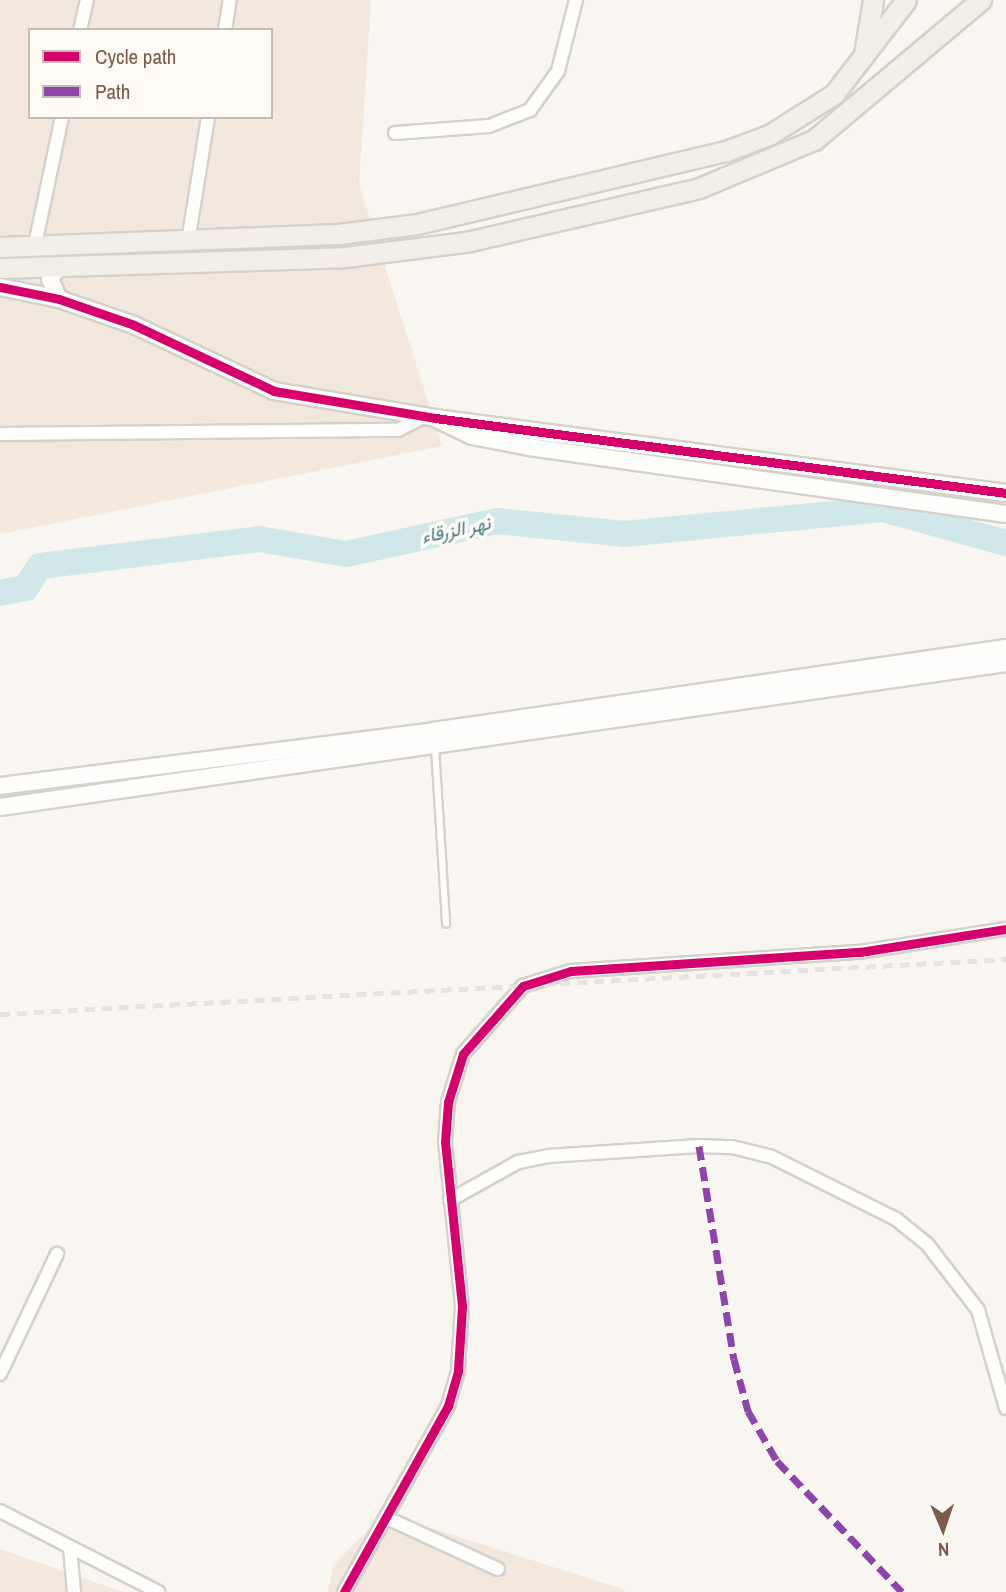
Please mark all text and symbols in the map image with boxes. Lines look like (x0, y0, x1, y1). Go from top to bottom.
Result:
legend (28, 28, 273, 119)
text: Cycle path (95, 42, 176, 71)
text: Path (95, 77, 130, 106)
water label: نهر الزرقاء (419, 512, 493, 548)
north arrow (908, 1494, 978, 1564)
text: N (938, 1537, 950, 1563)

